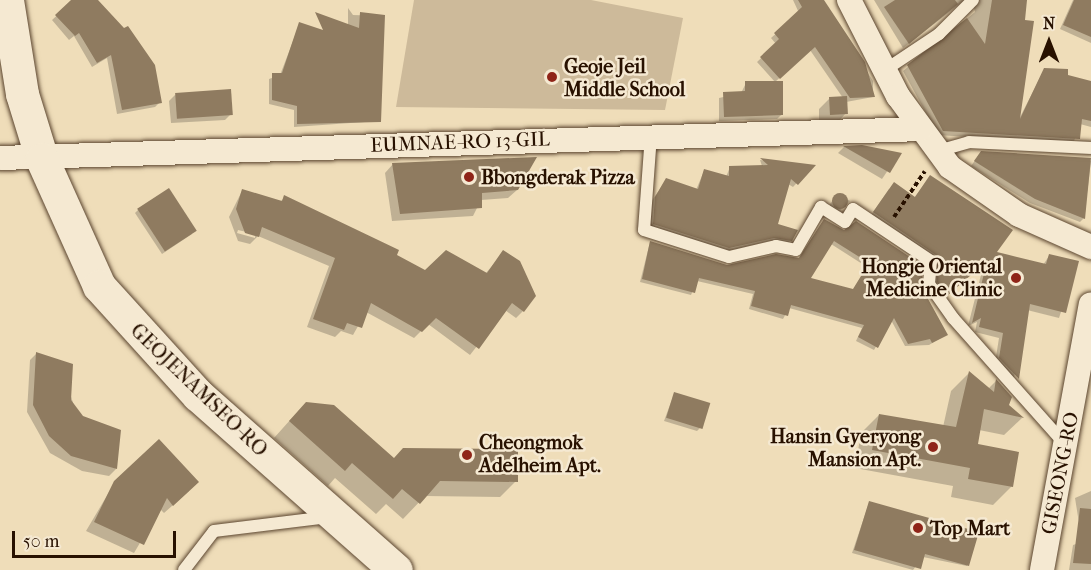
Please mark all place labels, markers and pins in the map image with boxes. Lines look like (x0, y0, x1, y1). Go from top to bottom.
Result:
place label: Geoje Jeil Middle School (564, 54, 685, 101)
marker: Geoje Jeil Middle School (545, 70, 559, 84)
place label: Bbongderak Pizza (481, 165, 635, 189)
marker: Bbongderak Pizza (462, 170, 476, 184)
place label: Hongje Oriental Medicine Clinic (861, 254, 1002, 301)
marker: Hongje Oriental Medicine Clinic (1007, 269, 1025, 287)
place label: Hansin Gyeryong Mansion Apt. (770, 424, 921, 471)
place label: Cheongmok Adelheim Apt. (479, 431, 601, 478)
marker: Hansin Gyeryong Mansion Apt. (926, 440, 940, 454)
marker: Cheongmok Adelheim Apt. (460, 448, 474, 462)
place label: Top Mart (930, 516, 1010, 540)
marker: Top Mart (911, 521, 925, 535)

